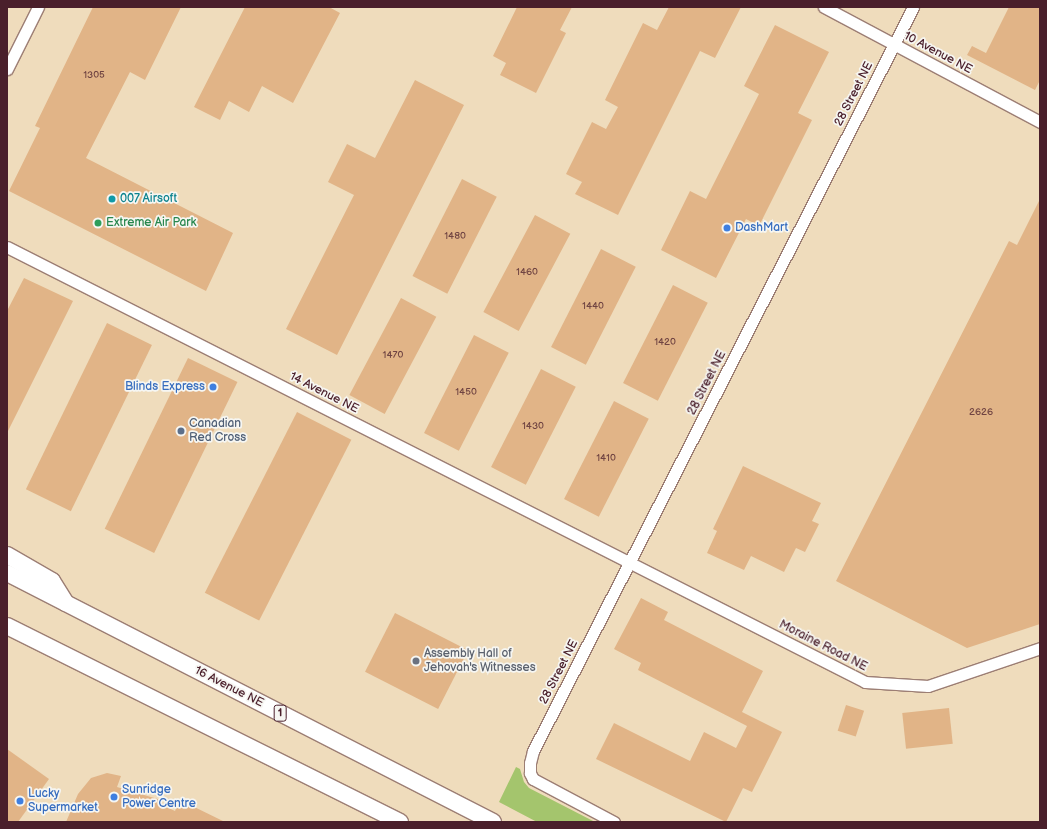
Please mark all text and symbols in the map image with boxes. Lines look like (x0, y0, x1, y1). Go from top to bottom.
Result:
street label: 10 Avenue NE (901, 29, 975, 77)
street label: 28 Street NE (832, 59, 876, 129)
house number: 1305 (83, 70, 105, 82)
place label: 007 Airsoft (120, 192, 178, 206)
marker: 007 Airsoft (107, 194, 117, 204)
place label: Extreme Air Park (106, 216, 196, 230)
marker: Extreme Air Park (93, 218, 103, 228)
place label: DashMart (735, 221, 788, 235)
marker: DashMart (722, 223, 732, 233)
house number: 1480 (444, 231, 466, 243)
house number: 1460 (516, 267, 538, 279)
house number: 1440 (582, 301, 604, 313)
house number: 1420 (654, 337, 676, 349)
street label: 28 Street NE (685, 348, 729, 418)
house number: 1470 (383, 350, 403, 362)
street label: 14 Avenue NE (287, 369, 361, 417)
place label: Blinds Express (125, 380, 205, 394)
marker: Blinds Express (208, 382, 218, 392)
house number: 1450 (455, 387, 477, 399)
house number: 2626 (969, 407, 993, 419)
place label: Canadian Red Cross (189, 417, 246, 445)
house number: 1430 (522, 421, 544, 433)
marker: Canadian Red Cross (176, 426, 186, 436)
house number: 1410 (596, 453, 616, 465)
street label: Moraine Road NE (776, 618, 870, 674)
street label: 28 Street NE (537, 637, 581, 707)
place label: Assembly Hall of Jehovah's Witnesses (424, 647, 536, 675)
marker: Assembly Hall of Jehovah's Witnesses (411, 656, 421, 666)
street label: 16 Avenue NE (192, 663, 266, 711)
road number: 1 (273, 704, 287, 722)
place label: Sunridge Power Centre (122, 783, 196, 811)
place label: Lucky Supermarket (28, 787, 98, 815)
marker: Sunridge Power Centre (109, 792, 119, 802)
marker: Lucky Supermarket (15, 796, 25, 806)

